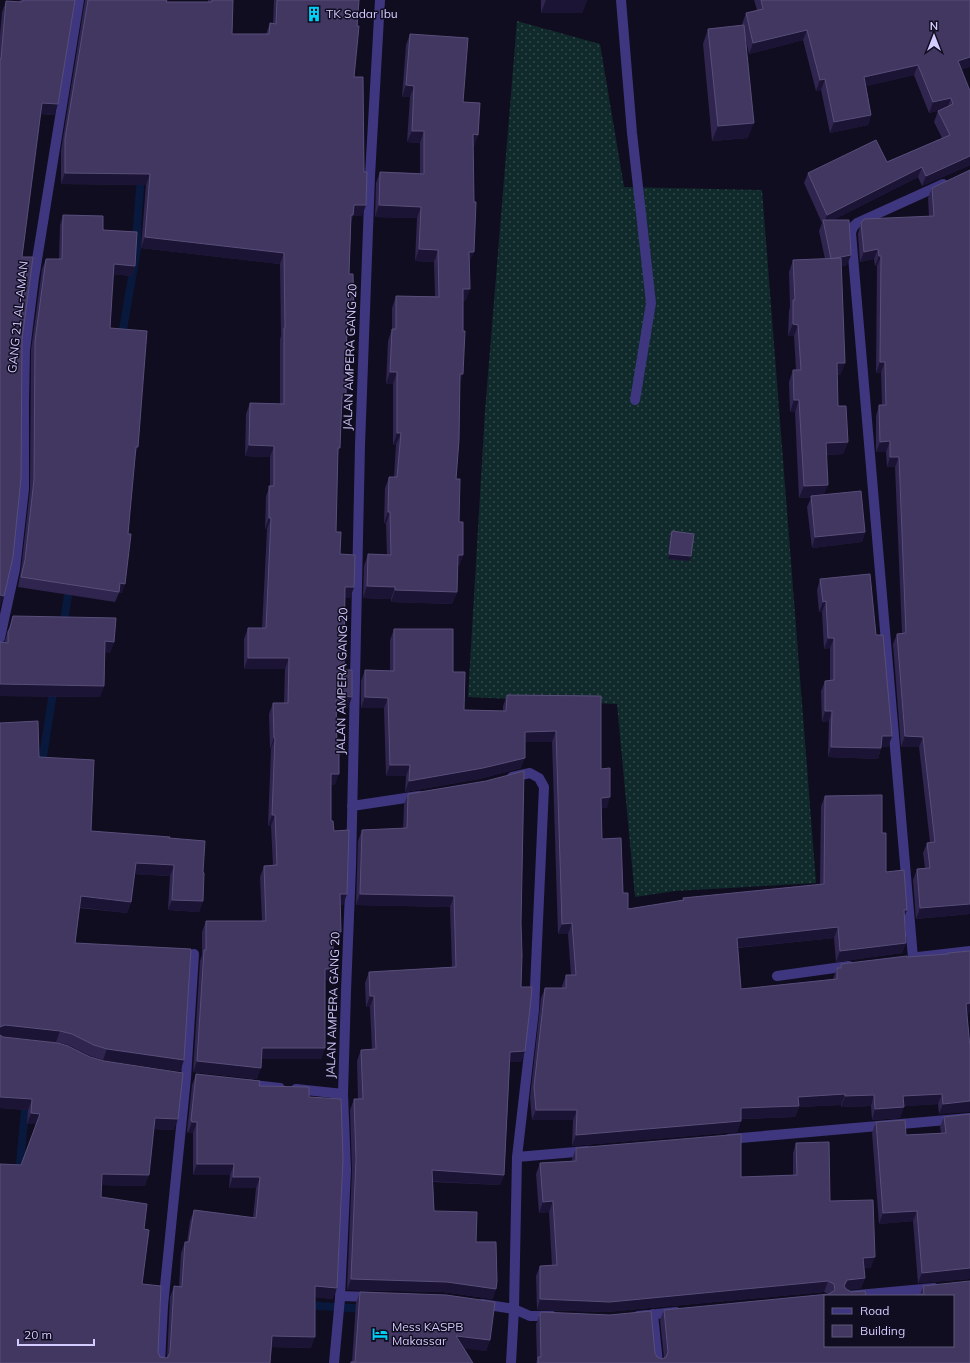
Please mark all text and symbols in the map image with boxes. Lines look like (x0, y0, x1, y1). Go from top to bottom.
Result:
building icon: TK Sadar Ibu (305, 5, 323, 23)
place label: TK Sadar Ibu (326, 6, 398, 21)
north arrow (914, 16, 954, 56)
text: N (930, 19, 938, 33)
street label: GANG 21 AL-AMAN (4, 260, 31, 374)
street label: JALAN AMPERA GANG 20 (339, 283, 360, 431)
street label: JALAN AMPERA GANG 20 (333, 607, 350, 755)
street label: JALAN AMPERA GANG 20 (322, 931, 343, 1079)
legend (824, 1295, 954, 1347)
text: Road (860, 1303, 889, 1318)
place label: Mess KASPB Makassar (392, 1319, 463, 1348)
scale bar (18, 1321, 94, 1347)
text: Building (860, 1323, 905, 1338)
hotel icon: Mess KASPB Makassar (371, 1325, 389, 1343)
text: 20 m (24, 1327, 52, 1342)

